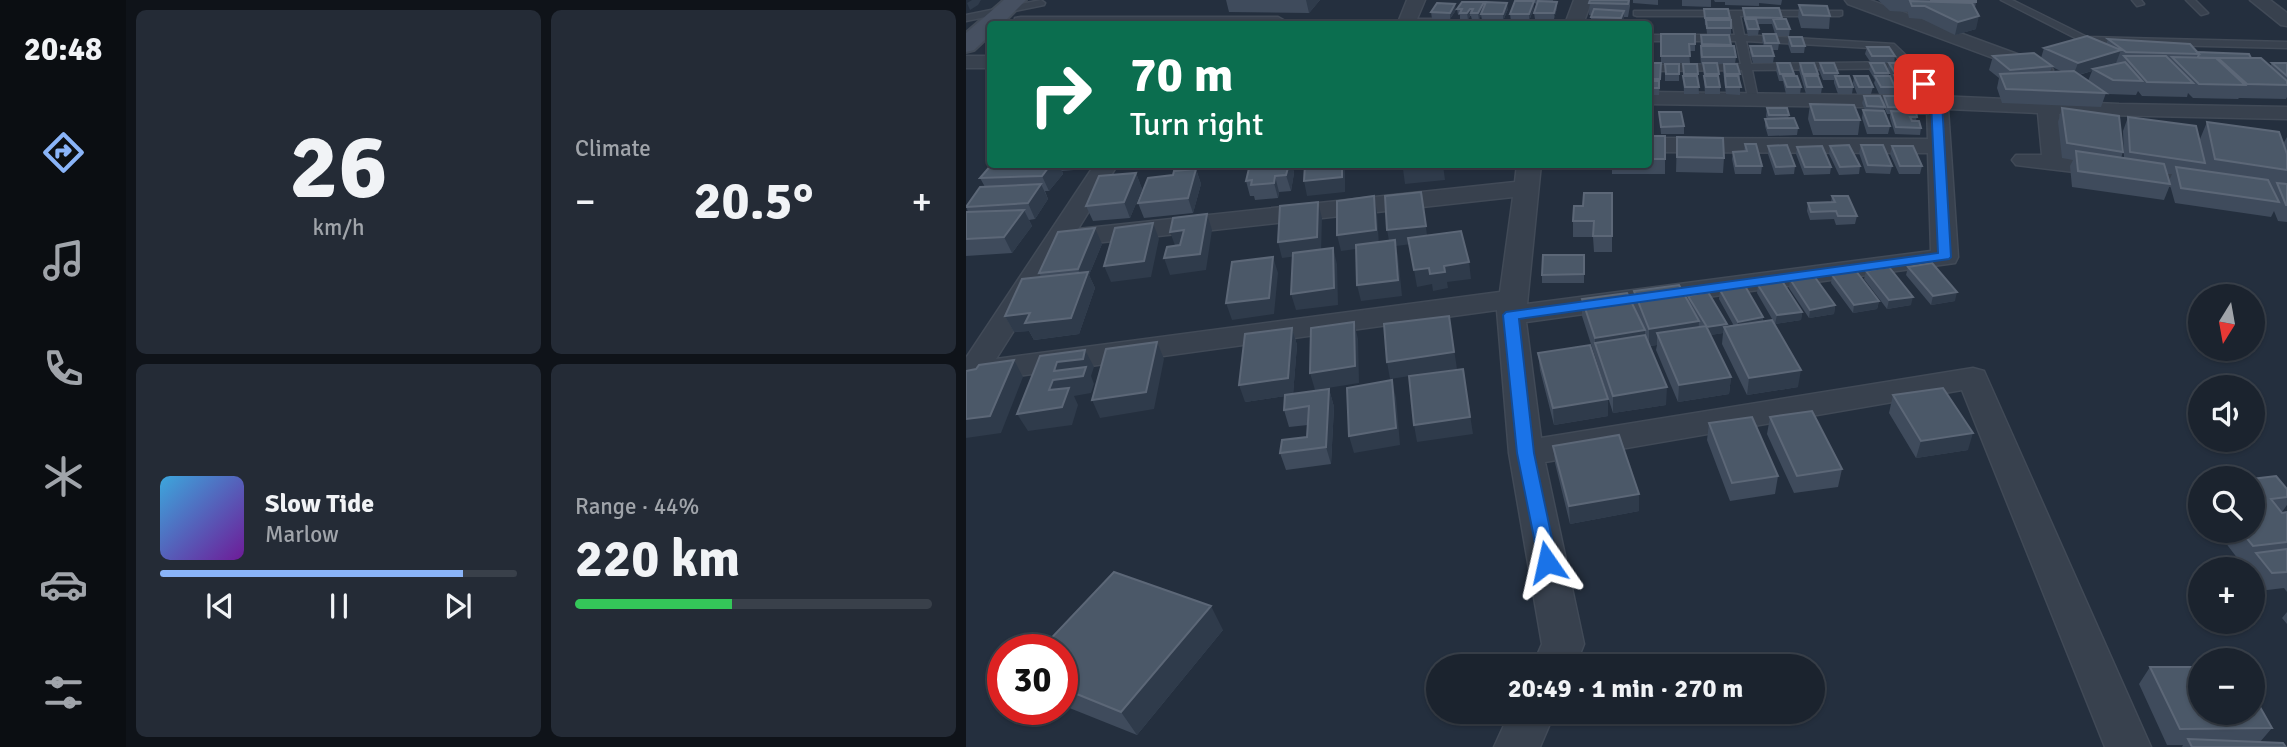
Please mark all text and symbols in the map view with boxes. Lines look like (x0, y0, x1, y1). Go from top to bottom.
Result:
text: 20:48 (24, 30, 102, 69)
text: 70 m (1130, 45, 1233, 105)
icon: right (1015, 49, 1106, 140)
pin (1894, 54, 1954, 114)
icon: arrive (1905, 65, 1943, 103)
text: Turn right (1130, 105, 1263, 144)
text: 26 (289, 111, 388, 224)
icon: directions (39, 128, 88, 177)
text: Climate (575, 134, 651, 163)
text: 20.5° (694, 169, 813, 233)
text: − (575, 178, 596, 225)
text: + (911, 178, 932, 225)
text: km/h (312, 213, 365, 242)
icon: music (39, 236, 88, 285)
north arrow (2188, 284, 2264, 360)
map controls (2188, 284, 2265, 725)
icon: phone (39, 344, 88, 393)
button: sound (2188, 375, 2265, 452)
icon: climate (39, 452, 88, 501)
button: search (2188, 466, 2265, 543)
text: Slow Tide (265, 488, 374, 520)
text: Range · 44% (575, 492, 699, 521)
text: Marlow (265, 520, 339, 549)
position arrow (1510, 525, 1584, 599)
text: 220 km (575, 527, 740, 591)
button: + (2188, 557, 2265, 634)
icon: car (39, 560, 88, 609)
icon: previous (201, 587, 239, 625)
icon: pause (320, 587, 358, 625)
icon: next (439, 587, 477, 625)
speed limit sign: 30 (987, 634, 1078, 725)
button: − (2188, 648, 2265, 725)
icon: filters (39, 668, 88, 717)
text: 20:49 · 1 min · 270 m (1508, 673, 1743, 705)

